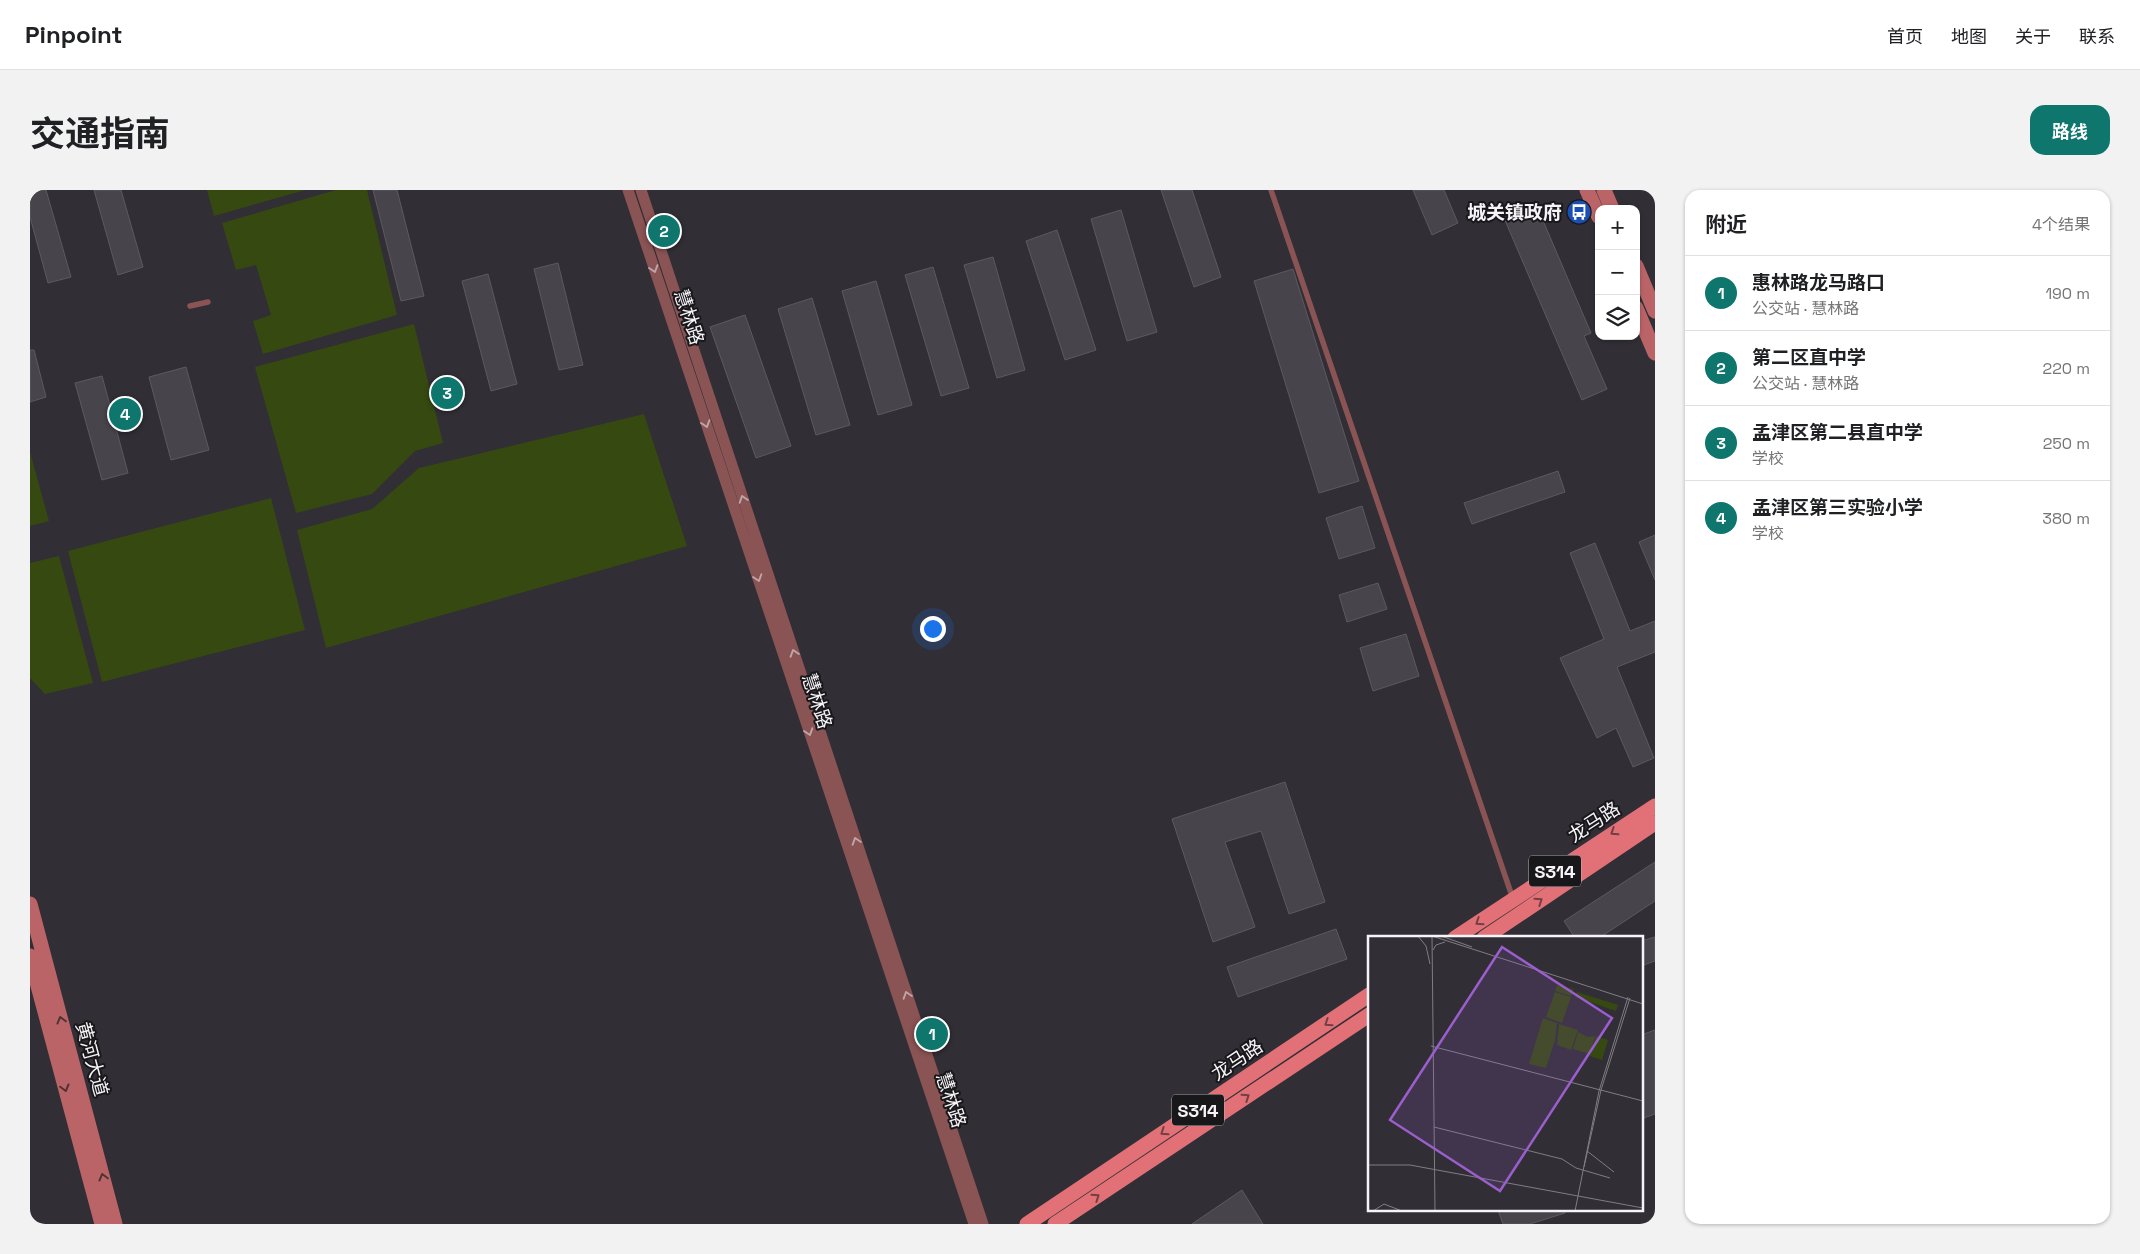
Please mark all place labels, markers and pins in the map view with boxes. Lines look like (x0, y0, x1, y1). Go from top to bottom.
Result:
bus stop icon: 城关镇政府 (1566, 199, 1592, 225)
place label: 城关镇政府 (1467, 200, 1562, 225)
pin: 2 (648, 212, 680, 250)
pin: 3 (431, 374, 463, 412)
pin: 4 (109, 395, 141, 433)
pin: 1 (916, 1015, 948, 1053)

